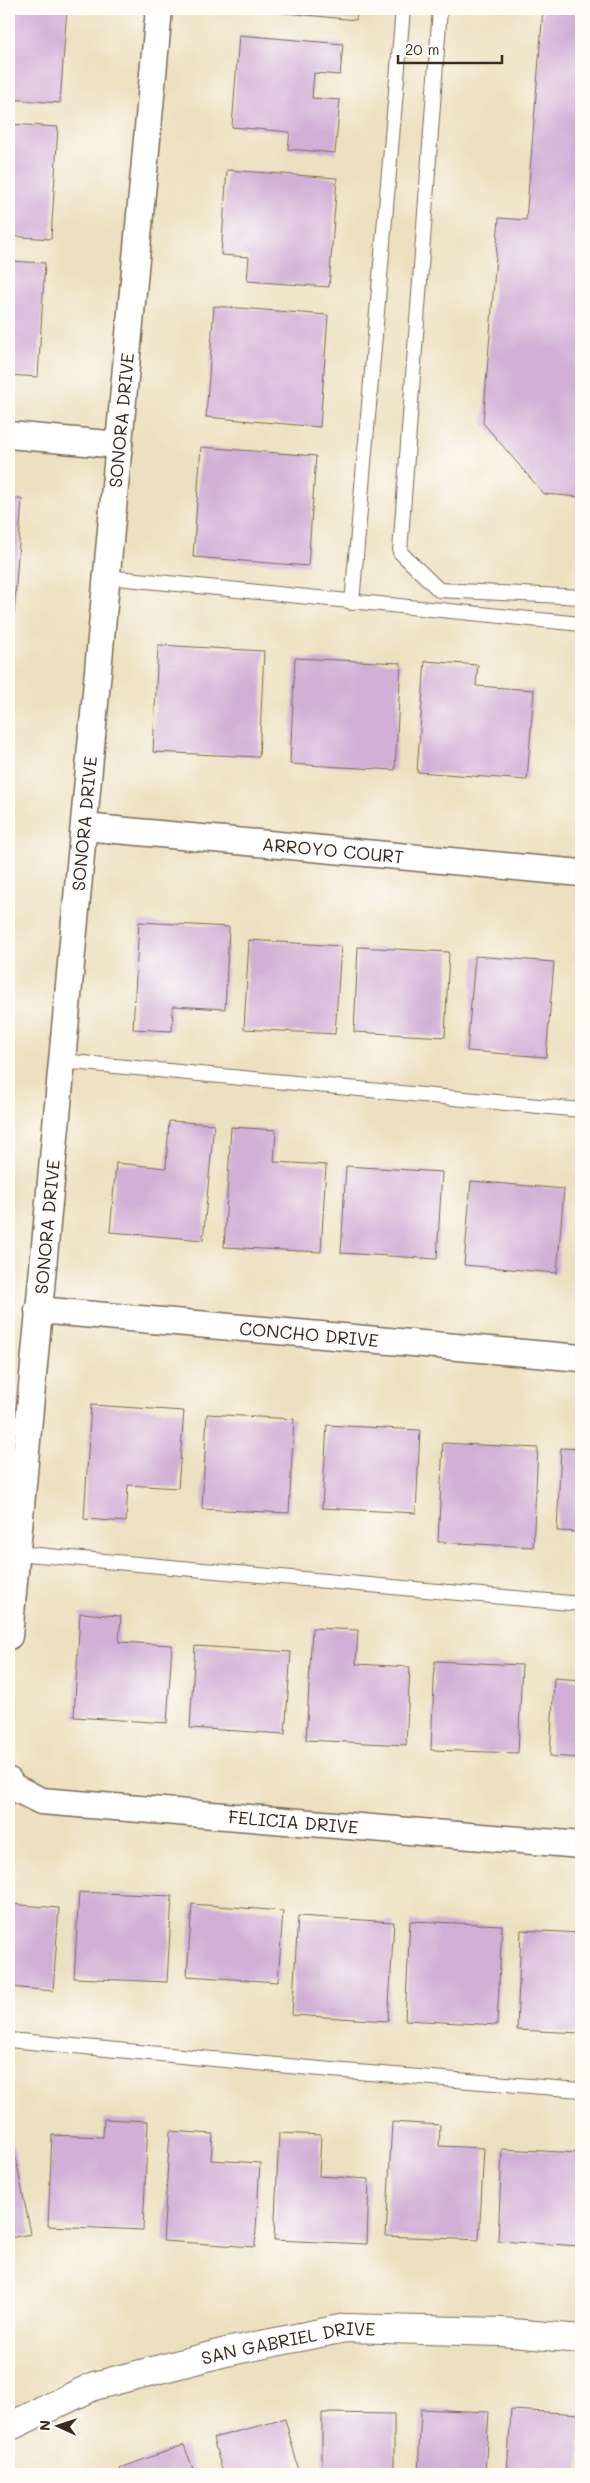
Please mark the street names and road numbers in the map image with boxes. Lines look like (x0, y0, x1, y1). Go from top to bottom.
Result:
street label: SONORA DRIVE (103, 352, 139, 489)
street label: SONORA DRIVE (66, 755, 102, 892)
street label: ARROYO COURT (261, 832, 405, 869)
street label: SONORA DRIVE (29, 1158, 65, 1295)
street label: CONCHO DRIVE (238, 1316, 380, 1352)
street label: FELICIA DRIVE (227, 1804, 359, 1839)
street label: SAN GABRIEL DRIVE (198, 2316, 376, 2370)

